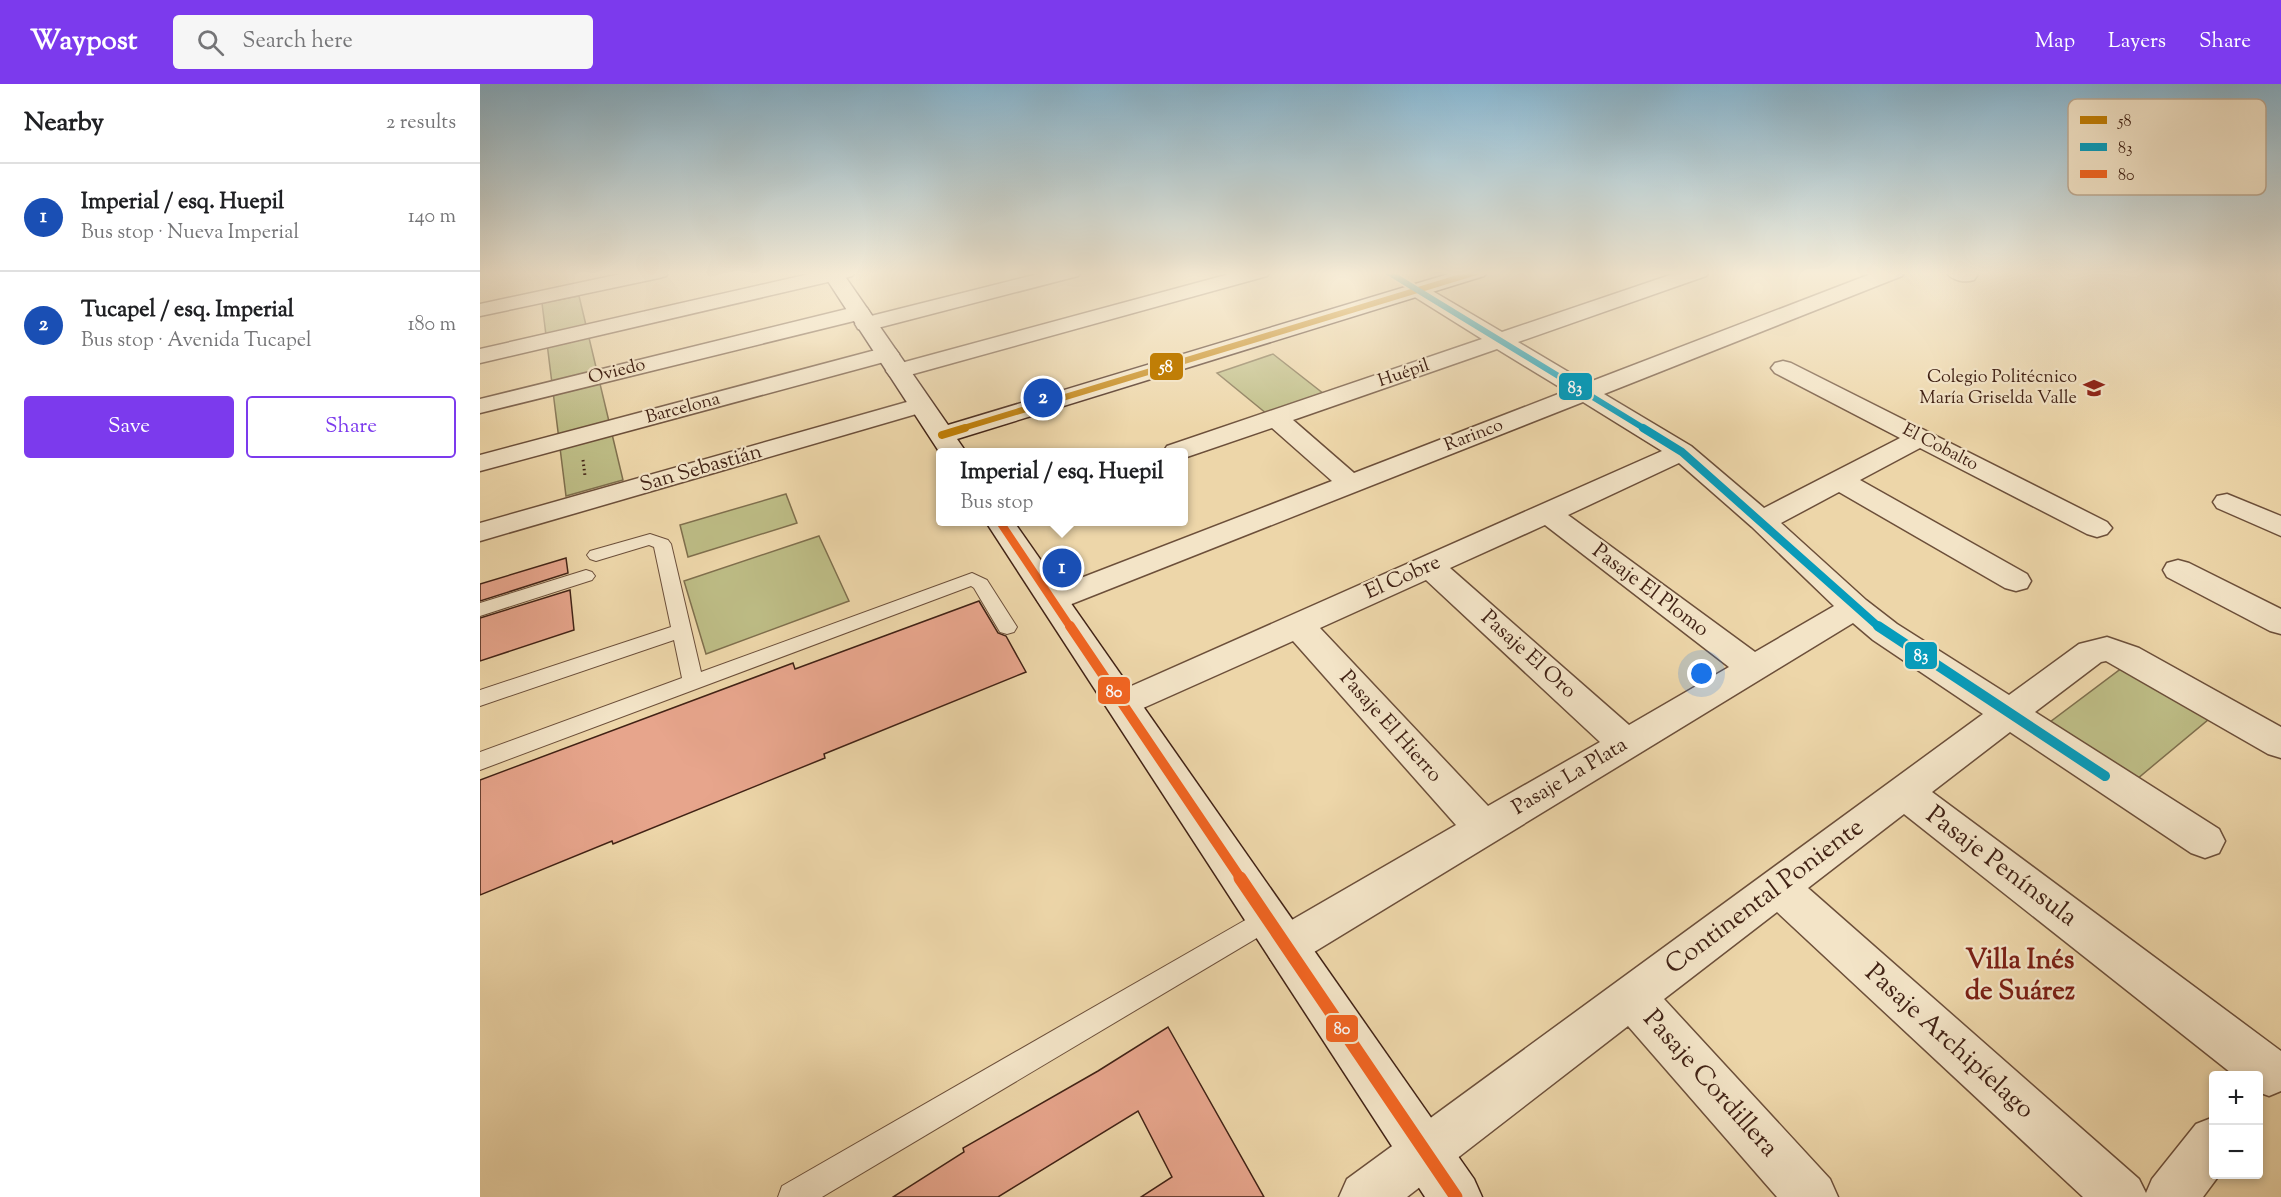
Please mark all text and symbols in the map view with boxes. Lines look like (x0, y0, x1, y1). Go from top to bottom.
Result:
search box (173, 15, 593, 69)
text: Waypost (30, 22, 137, 62)
icon: search (194, 26, 227, 59)
text: Search here (242, 26, 353, 58)
text: Map (2035, 27, 2075, 57)
text: Layers (2108, 27, 2166, 57)
text: Share (2199, 27, 2251, 57)
legend (2068, 99, 2266, 195)
text: Nearby (24, 105, 104, 142)
text: 2 results (386, 109, 456, 138)
text: 58 (2117, 111, 2131, 134)
text: 83 (2118, 138, 2132, 161)
text: 80 (2118, 165, 2134, 188)
text: Imperial / esq. Huepil (81, 187, 284, 219)
text: 1 (40, 203, 47, 232)
text: 140 m (408, 203, 456, 232)
text: Bus stop · Nueva Imperial (81, 219, 299, 248)
text: Tucapel / esq. Imperial (81, 295, 294, 327)
text: 2 (39, 311, 48, 340)
text: 180 m (408, 311, 456, 340)
text: Bus stop · Avenida Tucapel (81, 327, 312, 356)
street label: Oviedo (586, 352, 648, 392)
line badge: 58 (1149, 352, 1184, 381)
street label: Huépil (1375, 353, 1433, 395)
text: 58 (1157, 357, 1173, 380)
place label: Colegio Politécnico María Griselda Valle (1919, 365, 2077, 412)
line badge: 83 (1558, 372, 1593, 401)
pin: 2 (1024, 376, 1062, 420)
school or university icon: Colegio Politécnico María Griselda Valle (2082, 376, 2106, 400)
text: 83 (1568, 378, 1583, 401)
street label: Barcelona (643, 387, 723, 431)
button: Save (24, 396, 234, 458)
button: Share (246, 396, 456, 458)
street label: Rarinco (1441, 413, 1507, 459)
street label: El Cobalto (1897, 418, 1983, 478)
street label: San Sebastián (636, 437, 766, 501)
popup (936, 448, 1188, 526)
text: Imperial / esq. Huepil (960, 457, 1164, 489)
text: Bus stop (960, 489, 1033, 518)
street label: Pasaje El Plomo (1585, 537, 1715, 645)
pin: 1 (1042, 546, 1082, 590)
street label: El Cobre (1360, 548, 1446, 608)
street label: Pasaje El Oro (1474, 604, 1582, 706)
line badge: 83 (1904, 641, 1938, 670)
text: 83 (1914, 646, 1929, 669)
your location (1687, 659, 1716, 688)
street label: Pasaje El Hierro (1331, 664, 1449, 790)
line badge: 80 (1097, 676, 1131, 705)
text: 80 (1106, 682, 1123, 705)
street label: Pasaje La Plata (1507, 731, 1634, 823)
street label: Pasaje Península (1917, 798, 2085, 936)
street label: Continental Poniente (1658, 810, 1872, 984)
district label: Villa Inés de Suárez (1965, 942, 2075, 1012)
street label: Pasaje Archipíelago (1856, 956, 2042, 1128)
street label: Pasaje Cordillera (1634, 1002, 1786, 1166)
line badge: 80 (1325, 1014, 1359, 1043)
text: 80 (1334, 1019, 1351, 1042)
map controls (2209, 1071, 2263, 1179)
button: + (2209, 1071, 2263, 1125)
button: − (2209, 1125, 2263, 1179)

